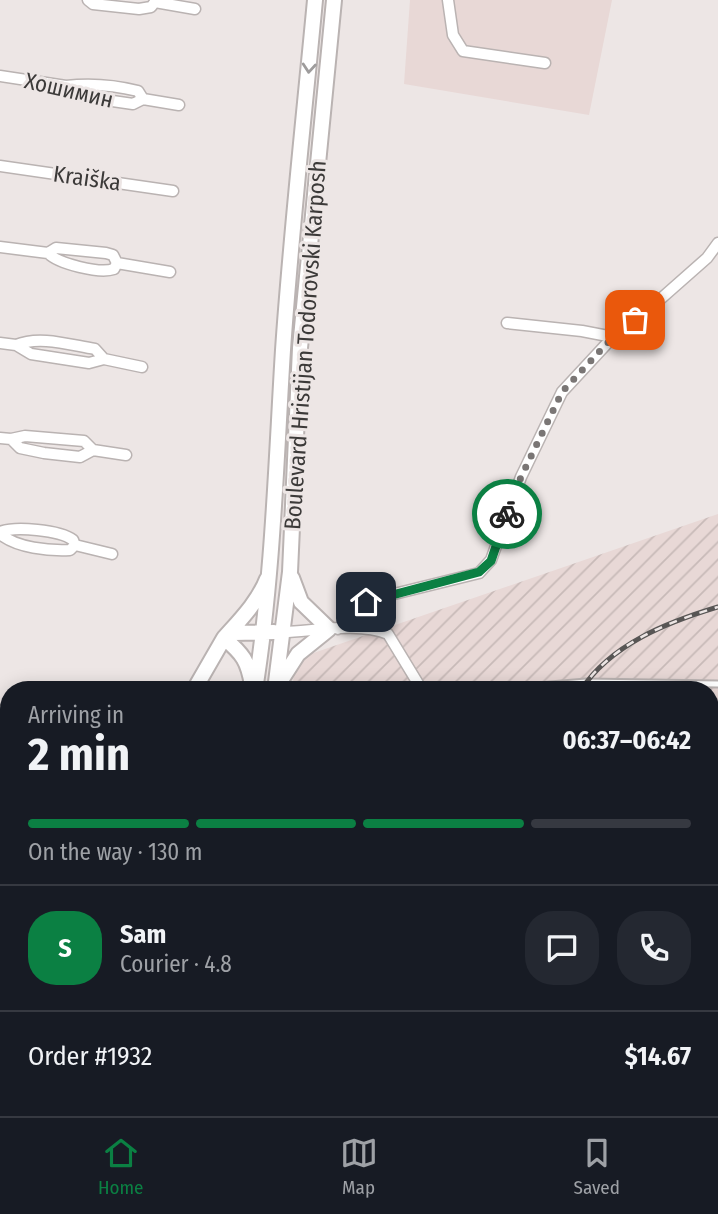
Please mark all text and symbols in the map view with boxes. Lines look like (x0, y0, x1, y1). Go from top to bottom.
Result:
one-way arrow (302, 63, 317, 74)
street label: Хошимин (22, 66, 116, 114)
street label: Kraiška (51, 159, 123, 197)
street label: Boulevard Hristijan Todorovski Karposh (278, 159, 332, 531)
pin (605, 290, 665, 350)
icon: bag (616, 301, 654, 339)
courier (472, 479, 542, 549)
icon: bike (488, 495, 526, 533)
pin (336, 572, 396, 632)
icon: home (347, 583, 385, 621)
text: Arriving in (28, 701, 124, 729)
text: 06:37–06:42 (563, 725, 691, 756)
text: 2 min (28, 727, 130, 782)
text: On the way · 130 m (28, 838, 202, 866)
button: chat (525, 911, 599, 985)
button: phone (617, 911, 691, 985)
text: Sam (120, 919, 166, 950)
text: S (58, 933, 72, 964)
text: Courier · 4.8 (120, 950, 232, 978)
text: Order #1932 (28, 1041, 152, 1072)
text: $14.67 (625, 1041, 691, 1072)
tab: Home (98, 1134, 144, 1199)
tab: Map (340, 1134, 378, 1199)
tab: Saved (574, 1134, 620, 1199)

